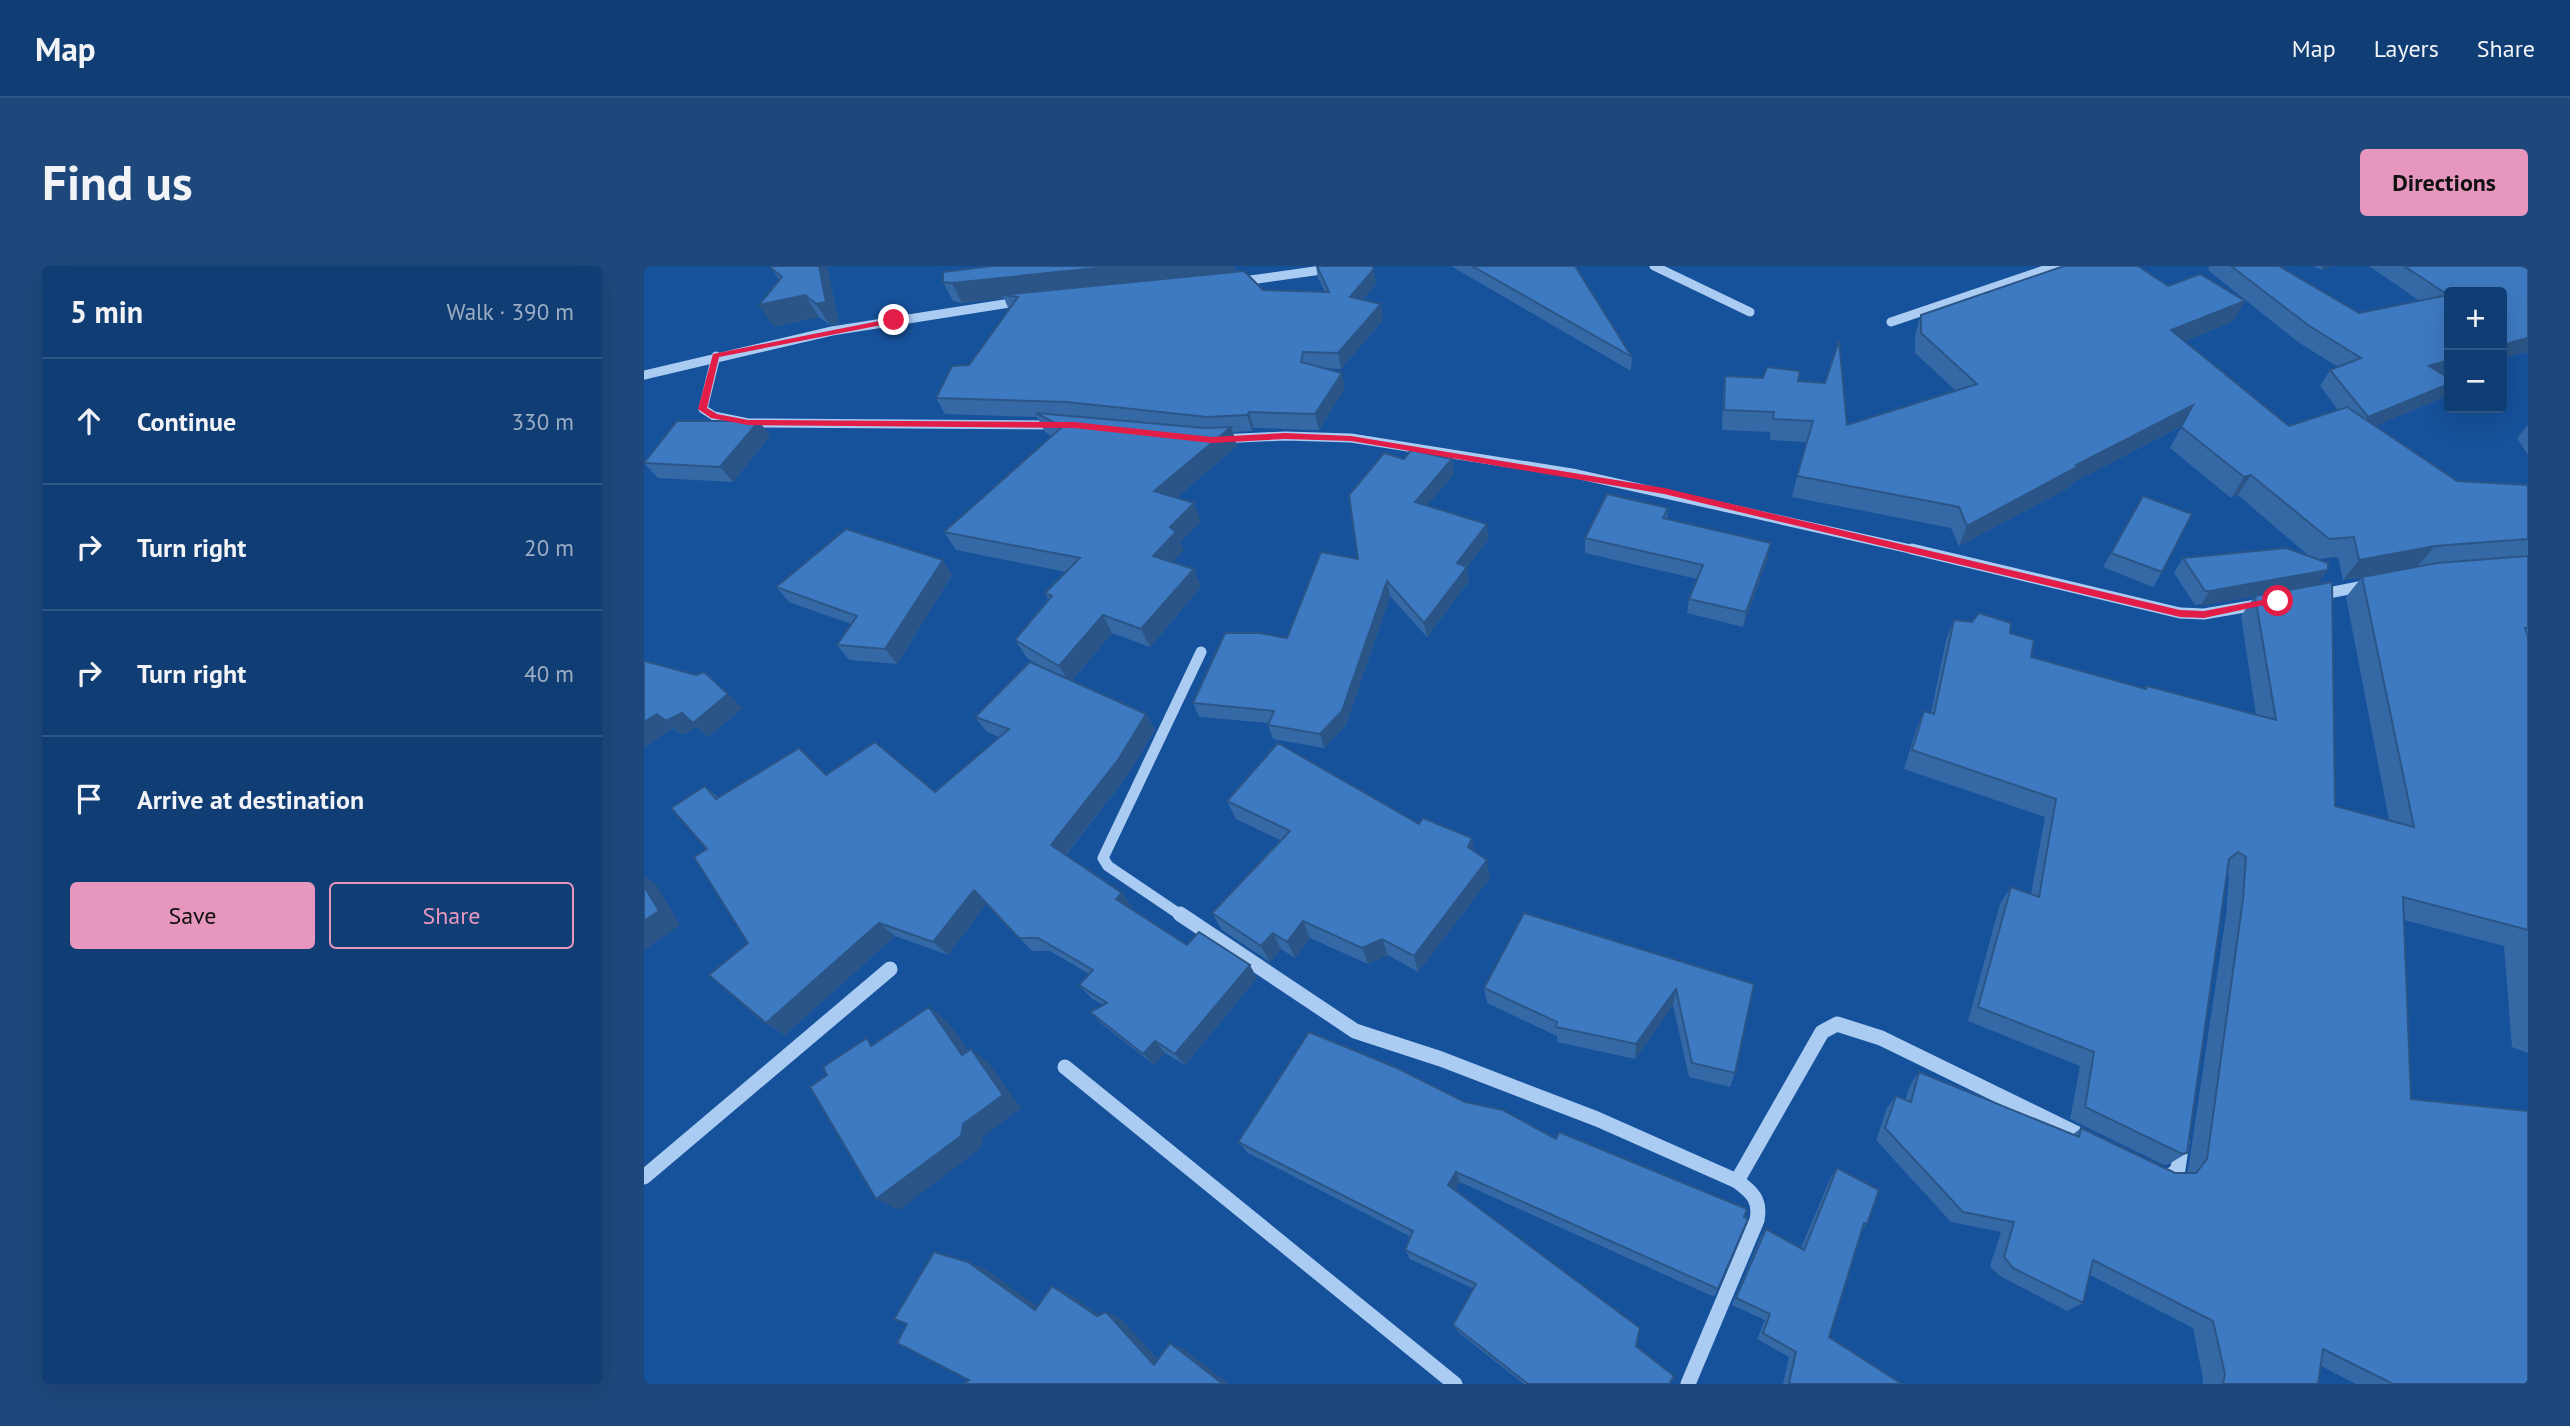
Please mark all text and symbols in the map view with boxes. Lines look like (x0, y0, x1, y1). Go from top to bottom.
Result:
text: Map (35, 27, 96, 70)
text: Map (2292, 33, 2336, 64)
text: Layers (2374, 33, 2439, 64)
text: Share (2477, 33, 2535, 64)
button: Directions (2360, 149, 2528, 216)
text: Find us (42, 150, 193, 214)
map controls (2444, 287, 2507, 413)
button: + (2444, 287, 2507, 350)
text: 5 min (70, 292, 143, 331)
text: Walk · 390 m (447, 297, 574, 326)
route end (878, 304, 909, 335)
button: − (2444, 350, 2507, 413)
icon: ahead (70, 402, 108, 440)
text: Continue (137, 405, 236, 438)
text: 330 m (512, 407, 574, 436)
icon: right (70, 528, 108, 566)
text: Turn right (137, 531, 246, 564)
text: 20 m (524, 533, 574, 562)
route start (2262, 585, 2293, 616)
icon: right (70, 654, 108, 692)
text: Turn right (137, 657, 246, 690)
text: 40 m (524, 659, 574, 688)
icon: arrive (70, 780, 108, 818)
text: Arrive at destination (137, 783, 364, 816)
button: Save (70, 882, 315, 949)
button: Share (329, 882, 574, 949)

